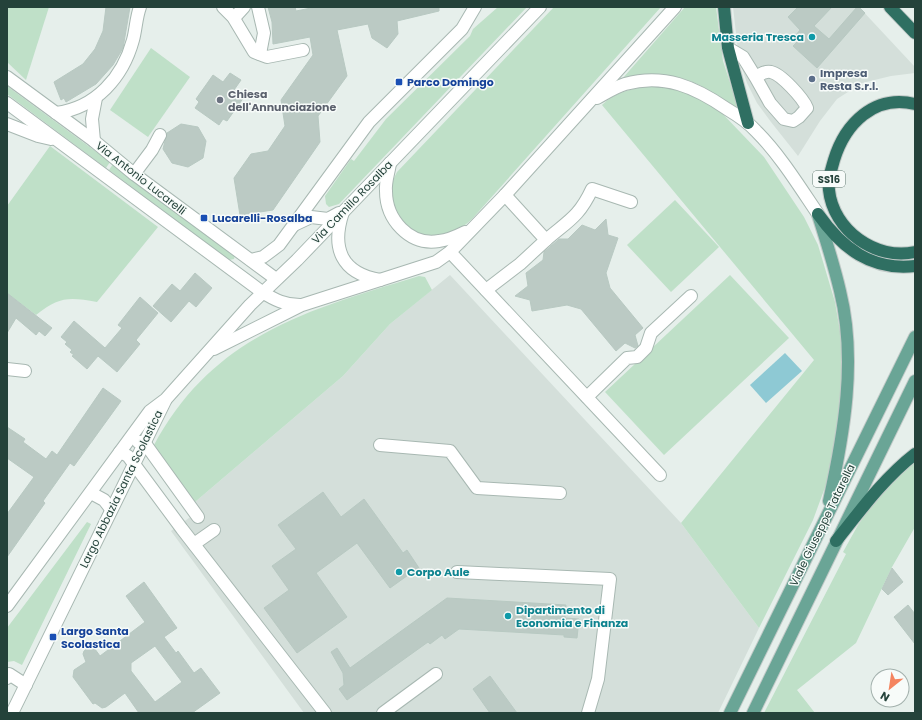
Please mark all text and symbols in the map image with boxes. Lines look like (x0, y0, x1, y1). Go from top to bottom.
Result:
place label: Masseria Tresca (711, 29, 804, 45)
marker: Masseria Tresca (807, 32, 817, 42)
place label: Impresa Resta S.r.l. (820, 65, 878, 94)
place label: Parco Domingo (407, 74, 494, 90)
marker: Impresa Resta S.r.l. (807, 74, 817, 84)
marker: Parco Domingo (394, 77, 404, 87)
place label: Chiesa dell'Annunciazione (228, 86, 336, 115)
marker: Chiesa dell'Annunciazione (215, 95, 225, 105)
street label: Via Antonio Lucarelli (92, 138, 190, 219)
street label: Via Camillo Rosalba (308, 157, 396, 247)
road number: SS16 (813, 171, 845, 187)
place label: Lucarelli-Rosalba (212, 210, 312, 226)
marker: Lucarelli-Rosalba (199, 213, 209, 223)
street label: Largo Abbazia Santa Scolastica (76, 407, 166, 571)
street label: Viale Giuseppe Tatarella (785, 461, 859, 589)
place label: Corpo Aule (407, 564, 470, 580)
marker: Corpo Aule (394, 567, 404, 577)
place label: Dipartimento di Economia e Finanza (516, 602, 628, 631)
marker: Dipartimento di Economia e Finanza (503, 611, 513, 621)
place label: Largo Santa Scolastica (61, 623, 129, 652)
marker: Largo Santa Scolastica (48, 632, 58, 642)
north arrow (870, 668, 910, 708)
text: N (877, 688, 893, 706)

